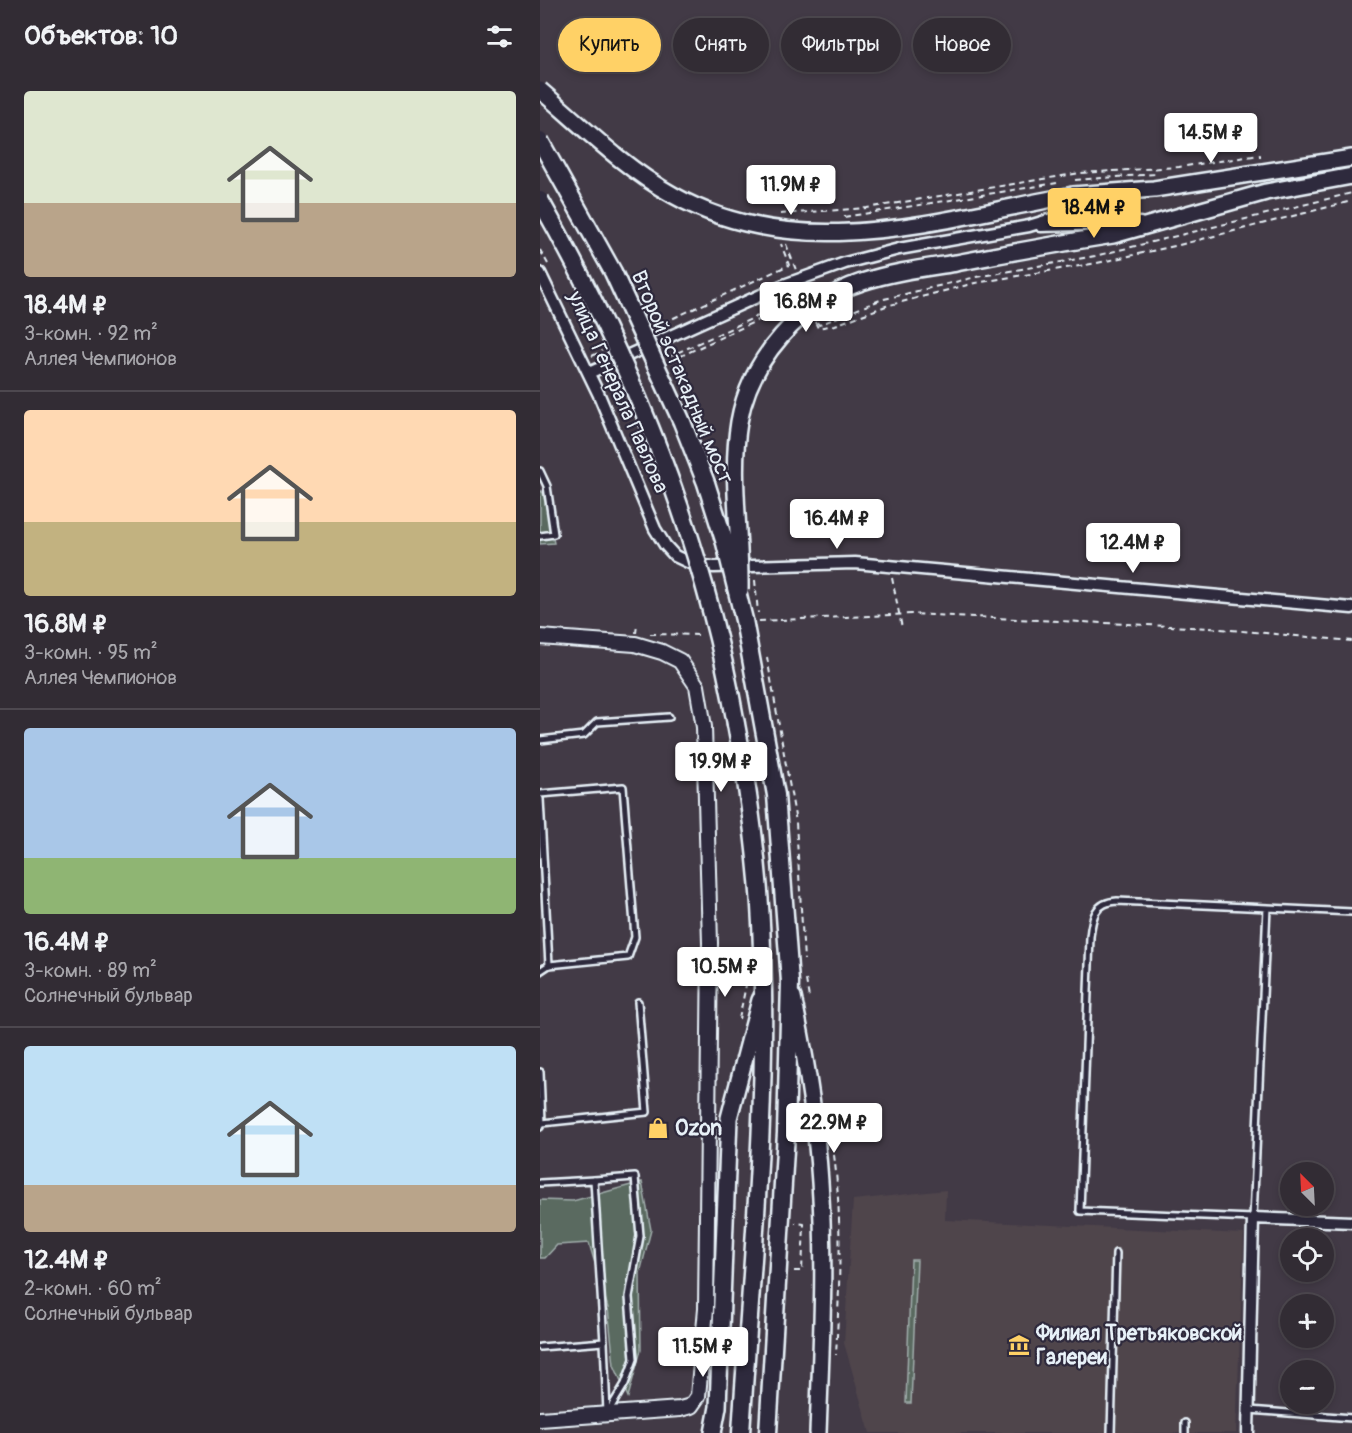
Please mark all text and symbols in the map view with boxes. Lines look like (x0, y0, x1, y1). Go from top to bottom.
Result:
chip: Купить (558, 18, 661, 72)
chip: Снять (673, 18, 769, 72)
chip: Фильтры (781, 18, 901, 72)
chip: Новое (913, 18, 1011, 72)
text: Объектов: 10 (24, 20, 178, 52)
icon: filters (483, 20, 516, 53)
pin: 14.5M ₽ (1156, 113, 1266, 164)
text: 14.5M ₽ (1178, 120, 1244, 145)
icon: home (216, 130, 324, 238)
pin: 11.9M ₽ (736, 165, 846, 216)
text: 11.9M ₽ (760, 172, 822, 197)
pin: 18.4M ₽ (1039, 188, 1149, 239)
text: 18.4M ₽ (1062, 195, 1126, 220)
street label: Второй эстакадный мост (625, 266, 739, 488)
pin: 16.8M ₽ (751, 282, 861, 333)
street label: улица Генерала Павлова (561, 286, 675, 497)
text: 18.4M ₽ (24, 289, 108, 321)
text: 16.8M ₽ (774, 289, 838, 314)
text: 3-комн. · 92 m² (24, 321, 158, 346)
text: Аллея Чемпионов (24, 346, 177, 371)
icon: home (216, 449, 324, 557)
pin: 16.4M ₽ (782, 499, 892, 550)
text: 16.4M ₽ (804, 506, 870, 531)
pin: 12.4M ₽ (1078, 523, 1188, 574)
text: 12.4M ₽ (1100, 530, 1166, 555)
text: 16.8M ₽ (24, 608, 108, 640)
text: 3-комн. · 95 m² (24, 640, 158, 665)
text: Аллея Чемпионов (24, 665, 177, 690)
pin: 19.9M ₽ (666, 742, 776, 793)
text: 19.9M ₽ (689, 749, 753, 774)
icon: home (216, 767, 324, 875)
text: 16.4M ₽ (24, 926, 110, 958)
pin: 10.5M ₽ (670, 947, 780, 998)
text: 10.5M ₽ (691, 954, 759, 979)
text: 3-комн. · 89 m² (24, 958, 157, 983)
text: Солнечный бульвар (24, 983, 193, 1008)
icon: home (216, 1085, 324, 1193)
pin: 22.9M ₽ (779, 1103, 889, 1154)
text: 22.9M ₽ (800, 1110, 868, 1135)
place label: Ozon (675, 1115, 722, 1142)
shop icon: Ozon (646, 1116, 670, 1140)
north arrow (1280, 1162, 1334, 1216)
map controls (1280, 1162, 1334, 1414)
button: locate (1280, 1228, 1334, 1282)
text: 12.4M ₽ (24, 1244, 109, 1276)
text: 2-комн. · 60 m² (24, 1276, 162, 1301)
button: + (1280, 1294, 1334, 1348)
text: Солнечный бульвар (24, 1301, 193, 1326)
place label: Филиал Третьяковской Галереи (1035, 1320, 1242, 1371)
pin: 11.5M ₽ (648, 1327, 758, 1378)
museum icon: Филиал Третьяковской Галереи (1007, 1333, 1031, 1357)
text: 11.5M ₽ (672, 1334, 734, 1359)
button: − (1280, 1360, 1334, 1414)

